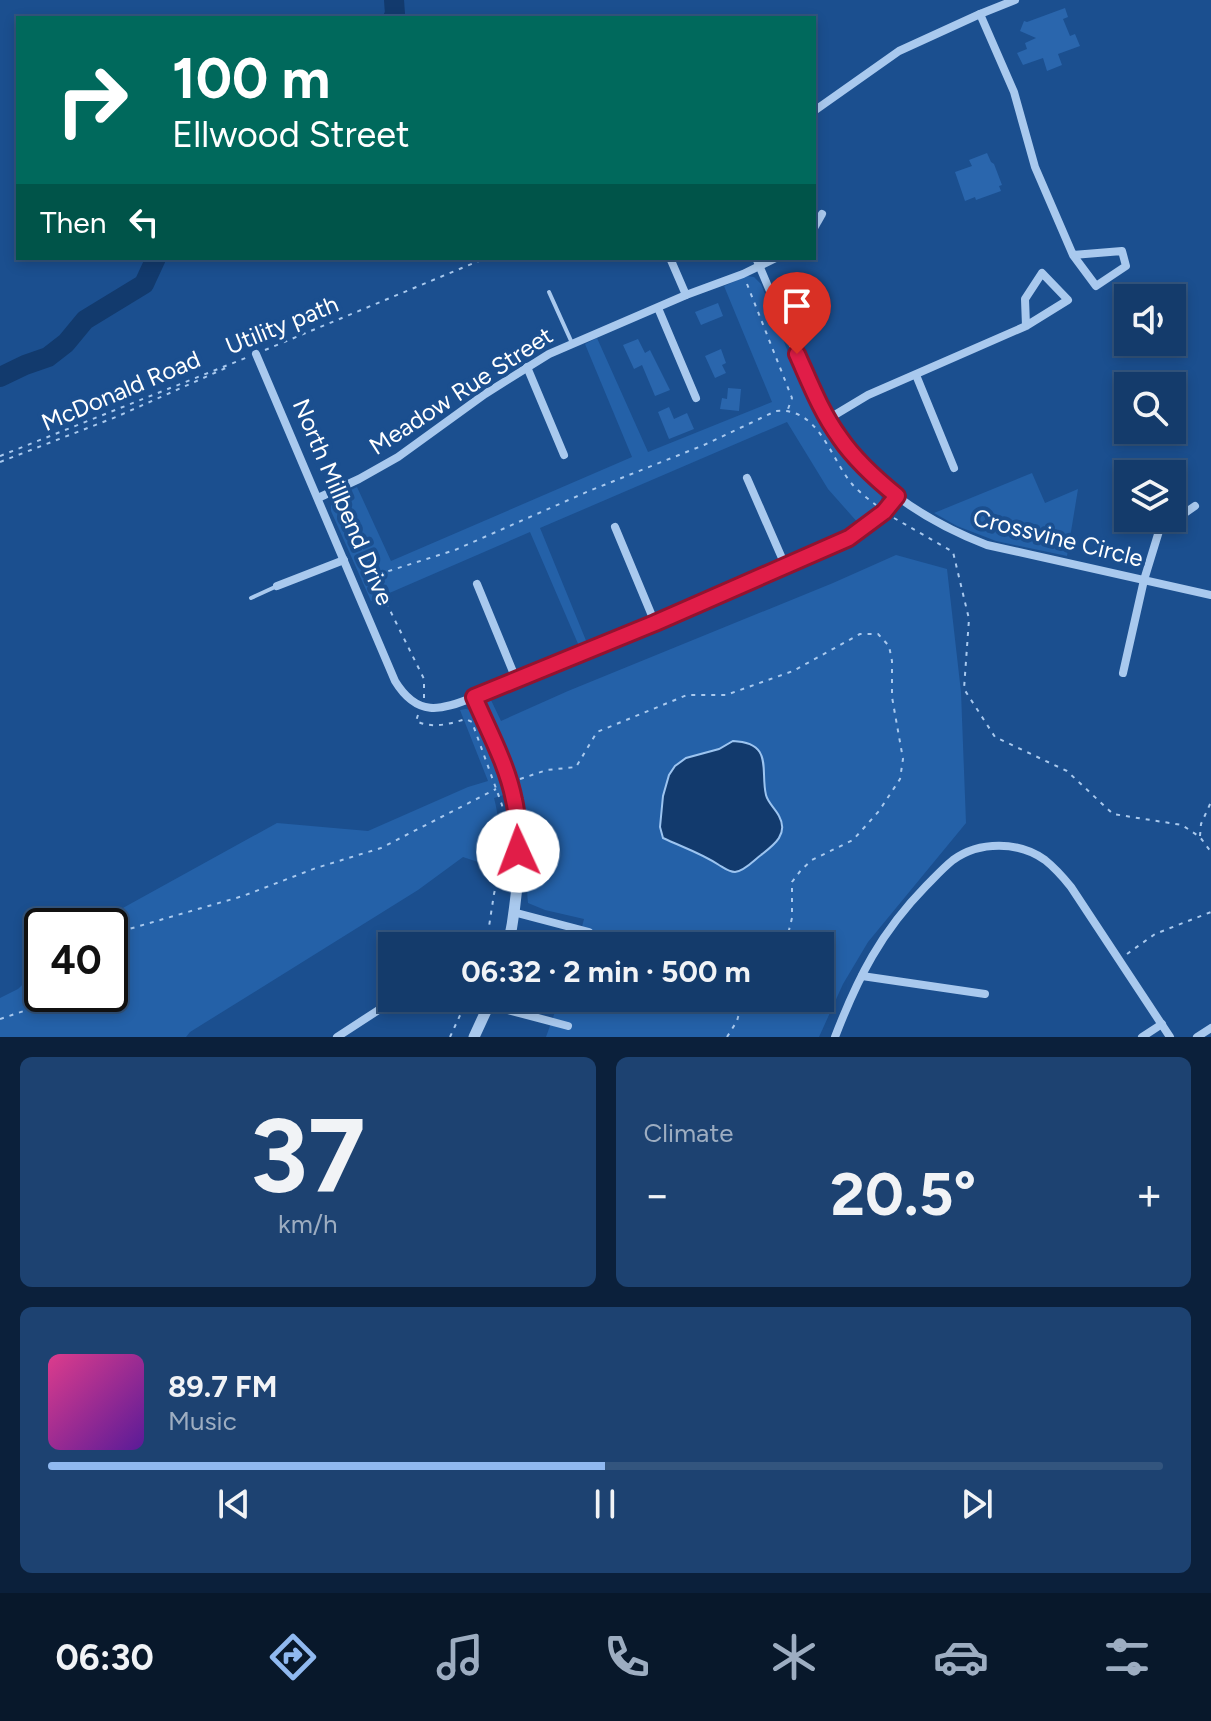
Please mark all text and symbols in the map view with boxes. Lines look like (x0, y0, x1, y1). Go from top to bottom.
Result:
text: 100 m (172, 45, 330, 112)
icon: right (40, 48, 144, 152)
text: Ellwood Street (172, 113, 410, 156)
icon: left (122, 200, 166, 244)
text: Then (40, 204, 106, 241)
pin (763, 272, 831, 354)
icon: arrive (775, 284, 819, 328)
map controls (1114, 284, 1186, 532)
button: sound (1114, 284, 1186, 356)
street label: Utility path (221, 289, 342, 360)
street label: Meadow Rue Street (364, 320, 558, 461)
street label: McDonald Road (37, 344, 205, 437)
button: search (1114, 372, 1186, 444)
street label: North Millbend Drive (287, 394, 400, 609)
button: layers (1114, 460, 1186, 532)
street label: Crossvine Circle (970, 502, 1146, 573)
position arrow (476, 809, 560, 893)
speed limit sign: 40 (24, 908, 128, 1012)
text: 06:32 · 2 min · 500 m (461, 953, 751, 990)
text: 37 (250, 1093, 366, 1218)
text: Climate (644, 1117, 733, 1149)
text: 20.5° (830, 1158, 976, 1230)
text: − (644, 1168, 671, 1221)
text: + (1136, 1168, 1163, 1221)
text: km/h (278, 1208, 337, 1240)
text: 89.7 FM (168, 1368, 277, 1405)
text: Music (168, 1405, 237, 1437)
icon: previous (212, 1482, 256, 1526)
icon: pause (583, 1482, 627, 1526)
icon: next (955, 1482, 999, 1526)
icon: directions (265, 1629, 321, 1685)
icon: music (432, 1629, 488, 1685)
icon: phone (599, 1629, 655, 1685)
icon: climate (766, 1629, 822, 1685)
icon: car (933, 1629, 989, 1685)
icon: filters (1099, 1629, 1155, 1685)
text: 06:30 (55, 1636, 154, 1679)

